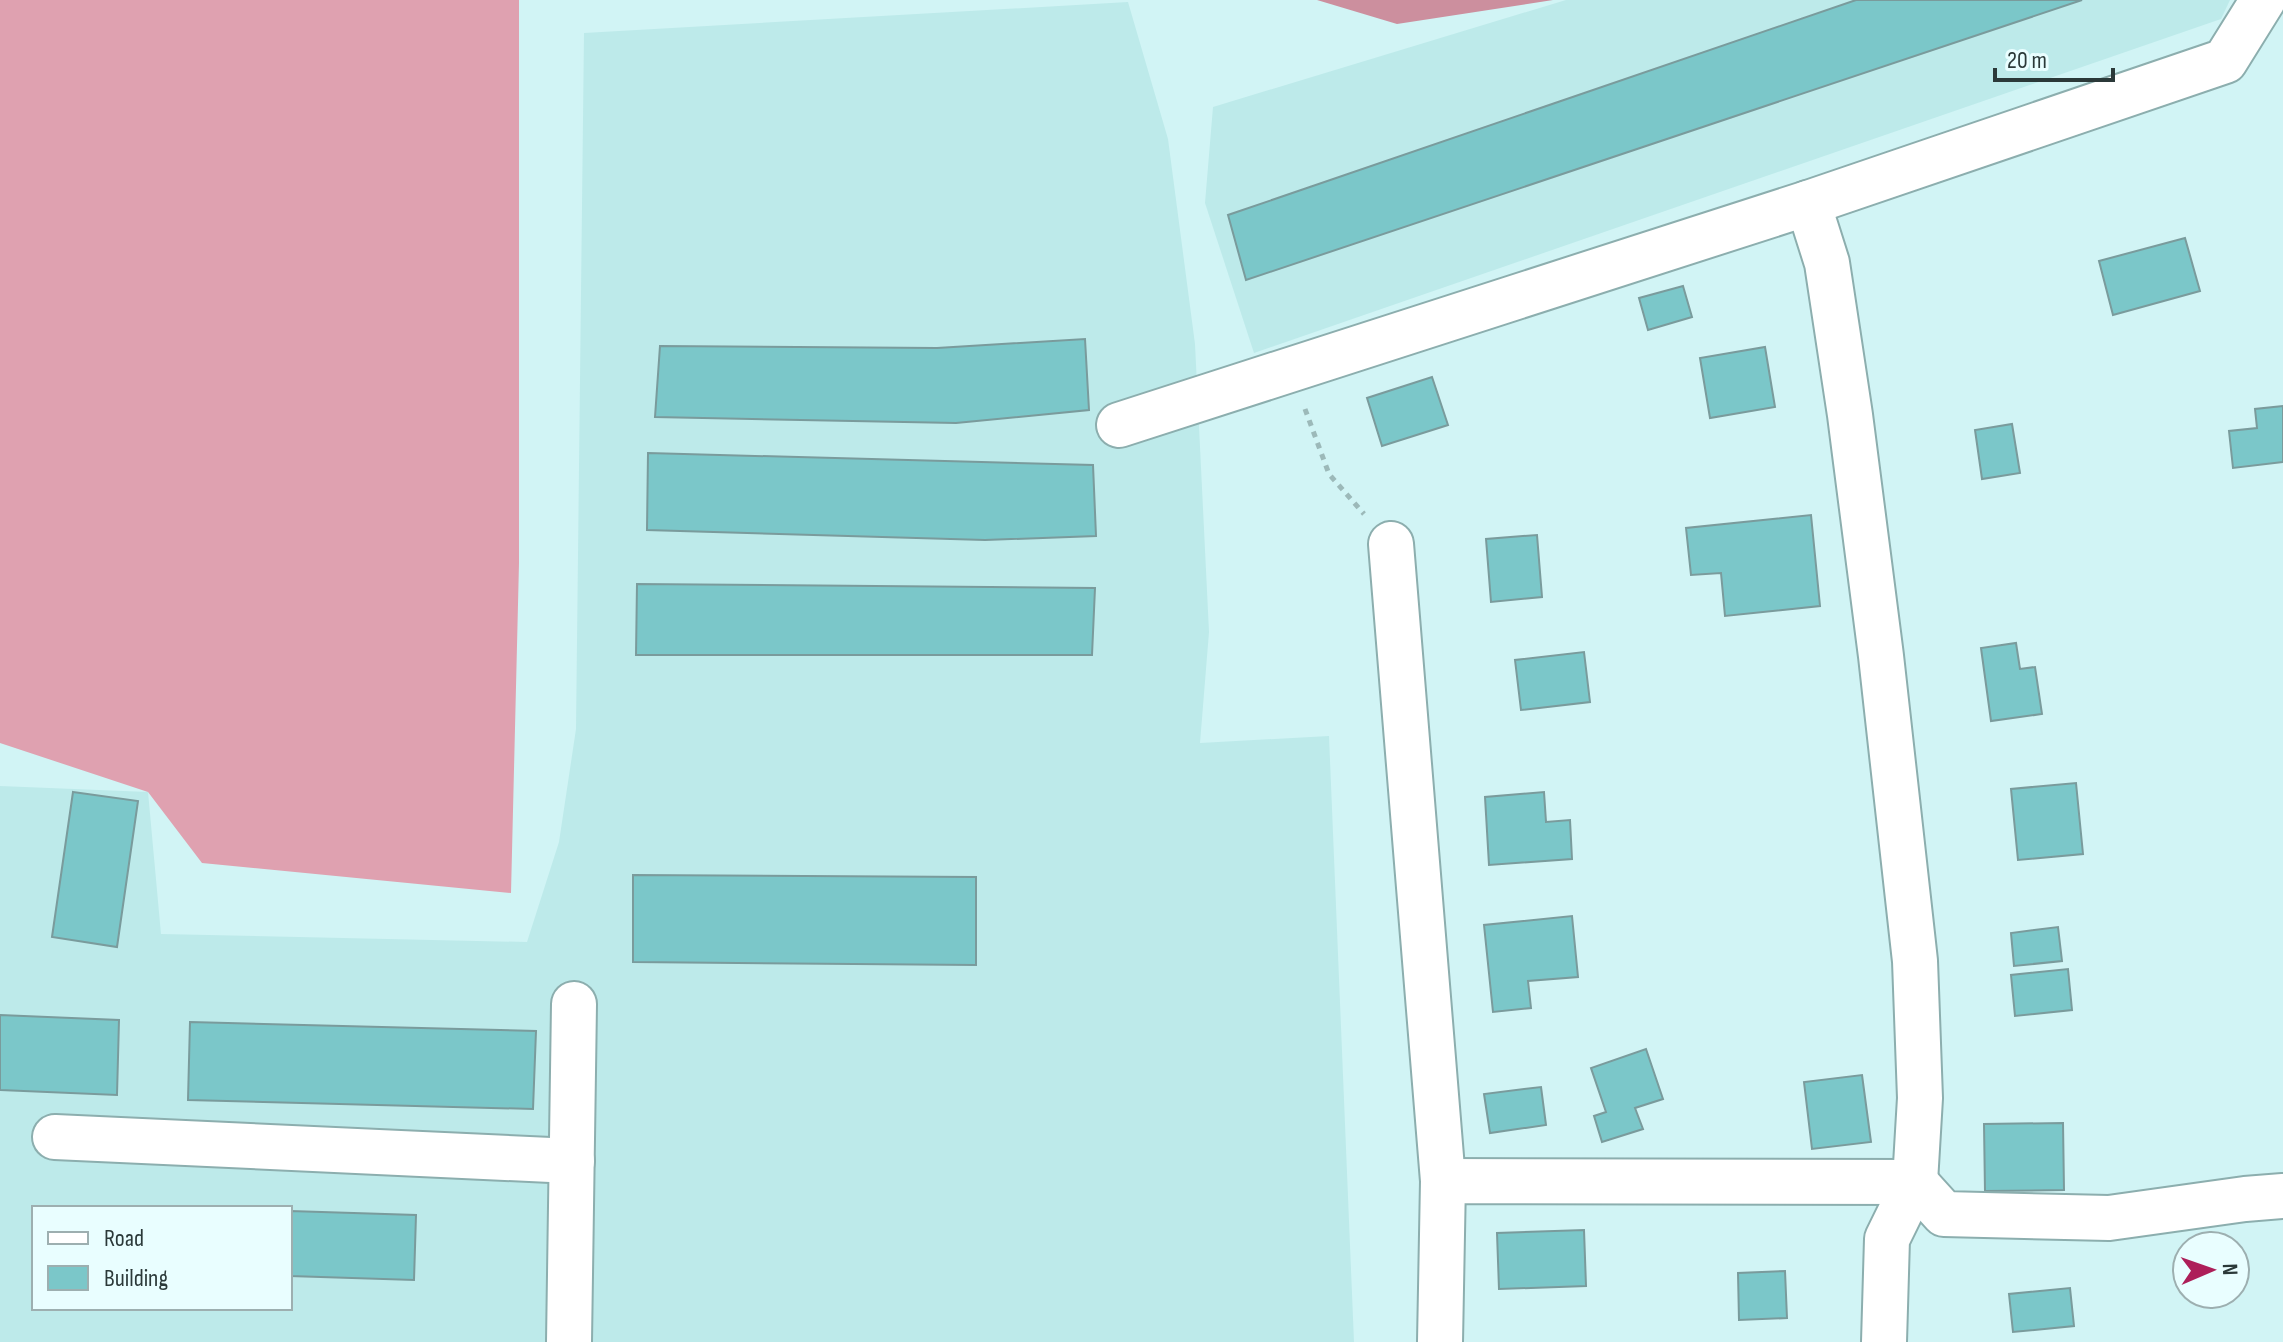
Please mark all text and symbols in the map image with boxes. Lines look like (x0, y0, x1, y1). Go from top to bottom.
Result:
scale bar (1995, 32, 2113, 82)
text: 20 m (2007, 46, 2047, 75)
legend (32, 1206, 292, 1310)
text: Road (104, 1224, 144, 1253)
north arrow (2171, 1230, 2251, 1310)
text: N (2216, 1263, 2243, 1276)
text: Building (104, 1264, 168, 1293)

